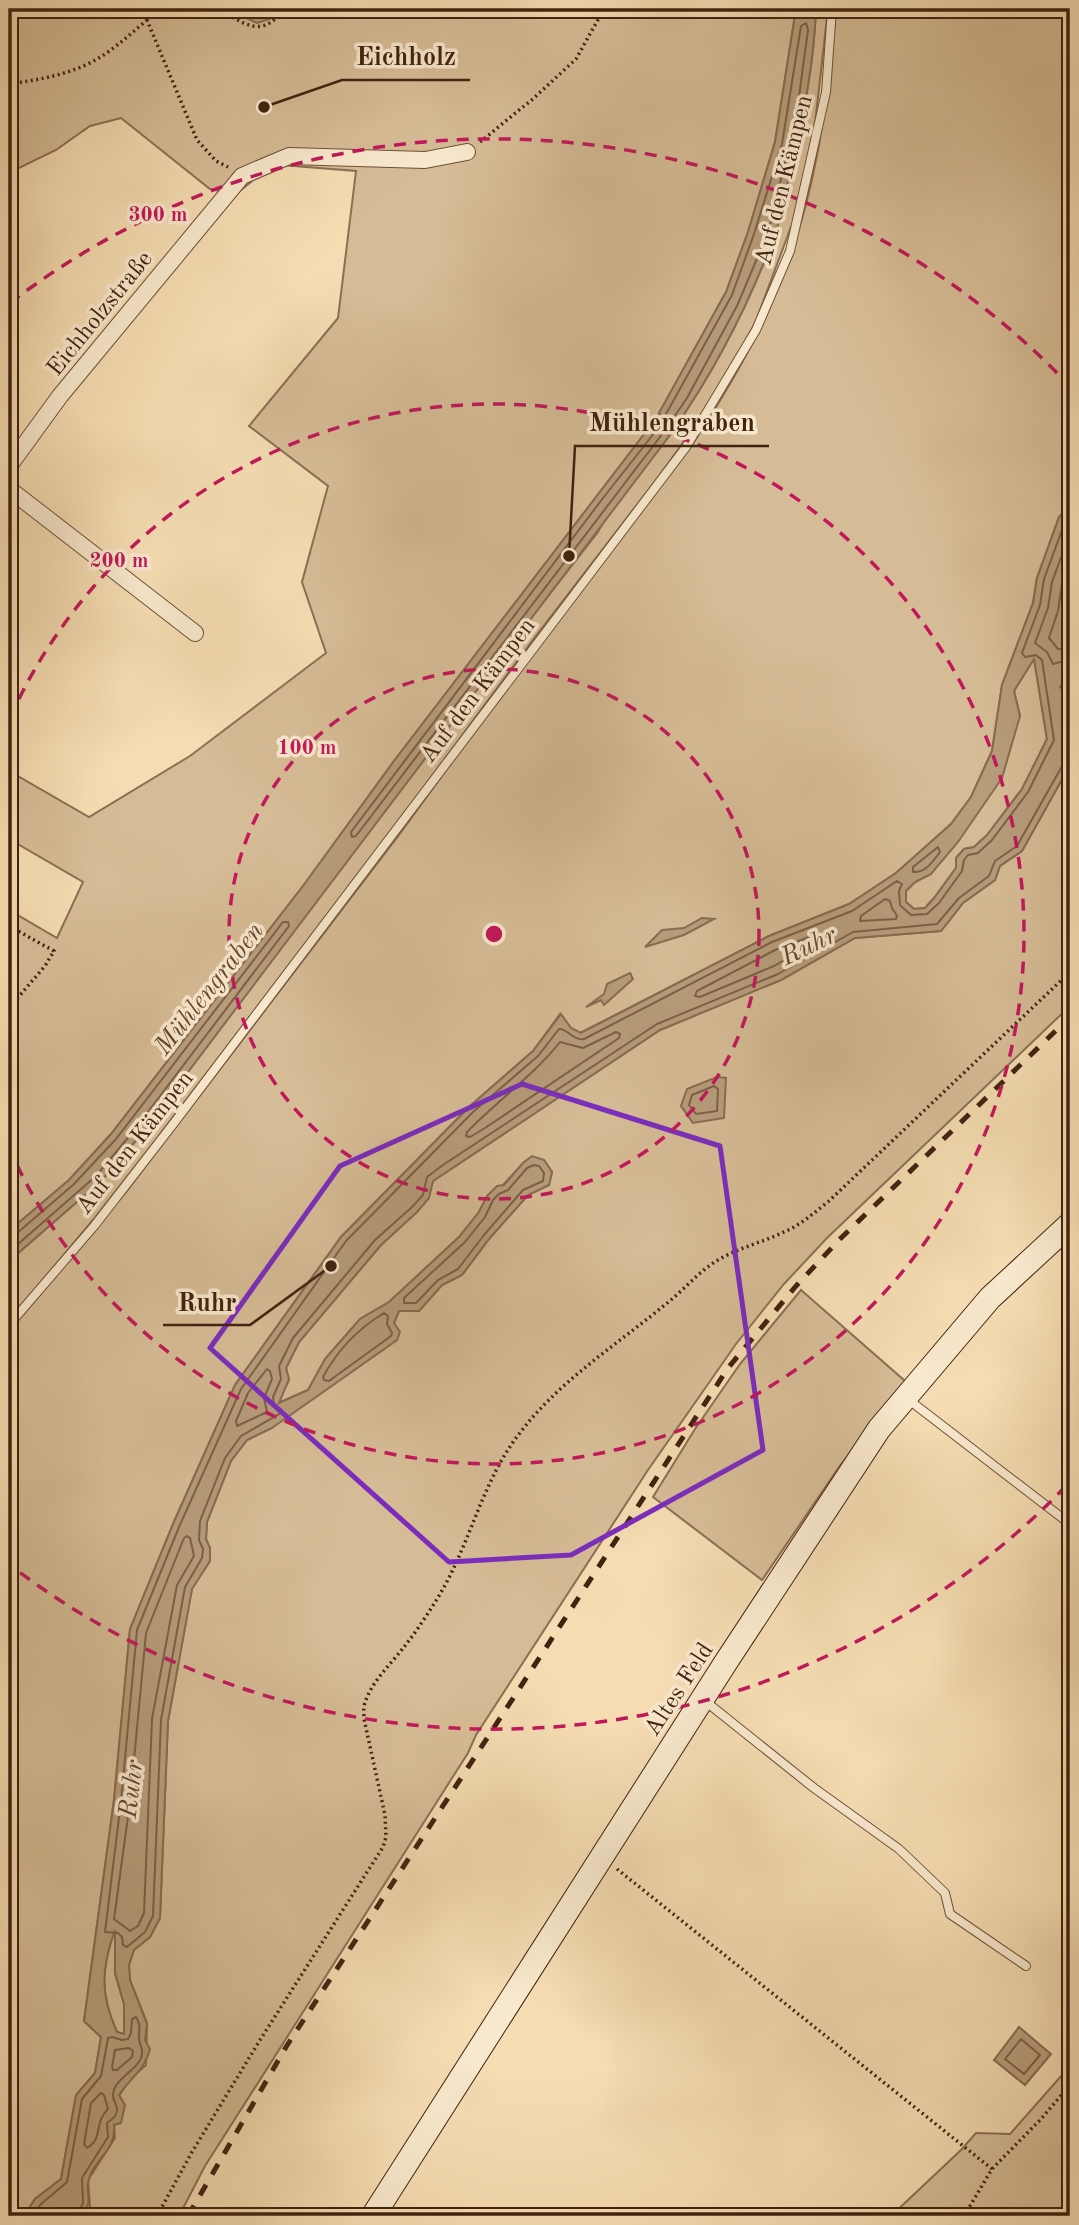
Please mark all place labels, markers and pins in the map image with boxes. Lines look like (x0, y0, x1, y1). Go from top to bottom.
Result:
callout: Eichholz (342, 33, 470, 80)
callout: Mühlengraben (575, 399, 769, 446)
centre of rings (482, 922, 506, 946)
callout: Ruhr (163, 1278, 250, 1325)

